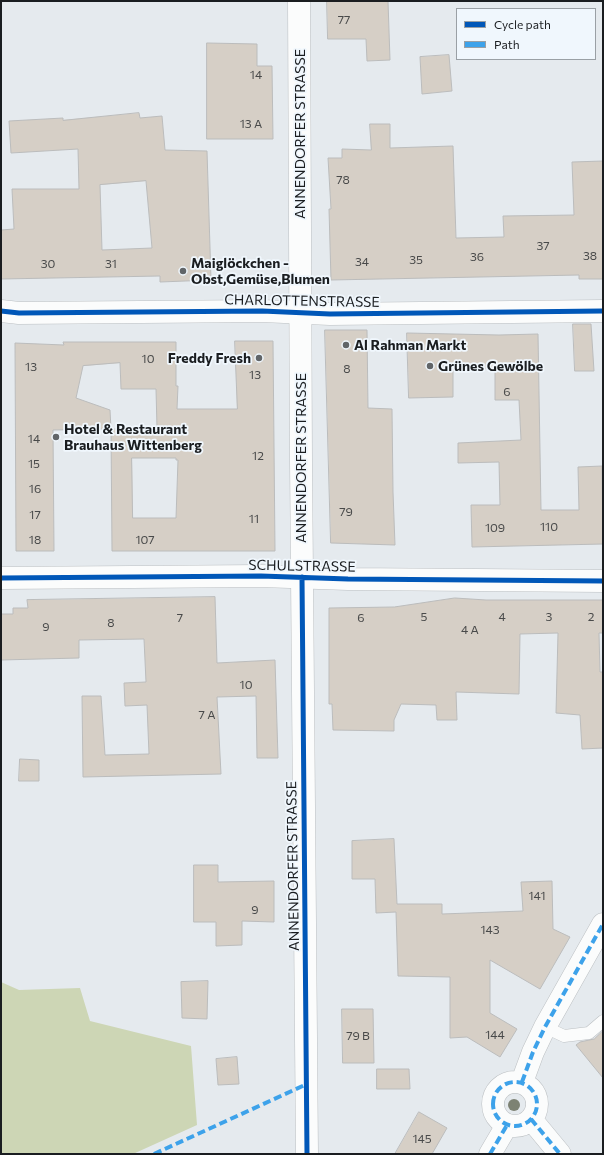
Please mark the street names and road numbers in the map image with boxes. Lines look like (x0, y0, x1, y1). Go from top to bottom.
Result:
street label: ANNENDORFER STRASSE (292, 49, 308, 219)
street label: CHARLOTTENSTRASSE (224, 291, 380, 311)
street label: ANNENDORFER STRASSE (293, 373, 309, 543)
street label: SCHULSTRASSE (248, 557, 356, 575)
street label: ANNENDORFER STRASSE (283, 781, 303, 951)

